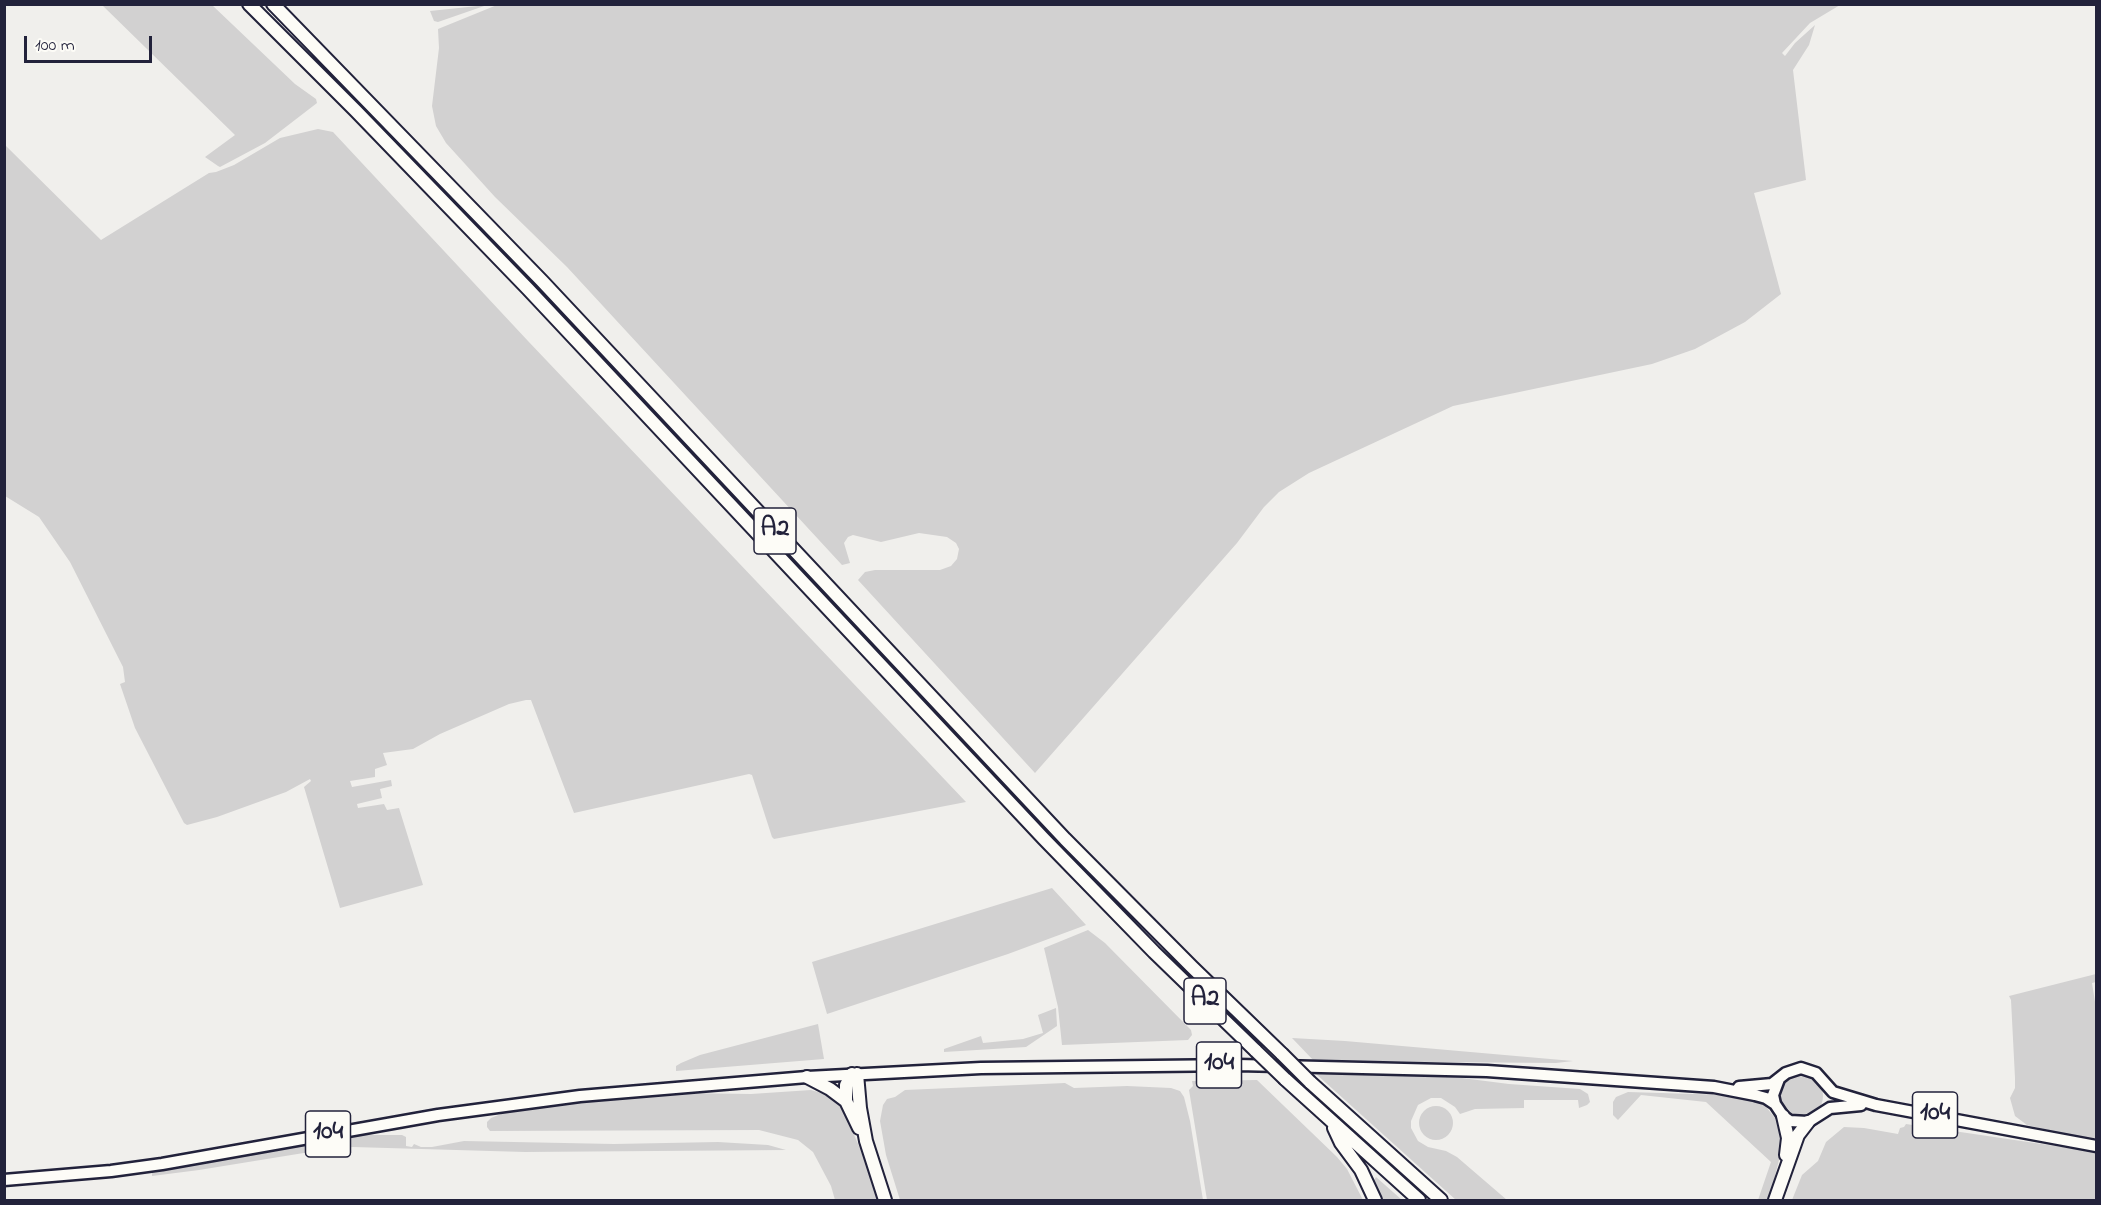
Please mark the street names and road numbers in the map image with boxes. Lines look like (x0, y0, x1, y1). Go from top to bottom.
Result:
road number: A2 (754, 508, 796, 554)
road number: A2 (1184, 978, 1226, 1024)
road number: 104 (1196, 1042, 1242, 1088)
road number: 104 (1912, 1092, 1958, 1138)
road number: 104 (306, 1111, 350, 1157)

